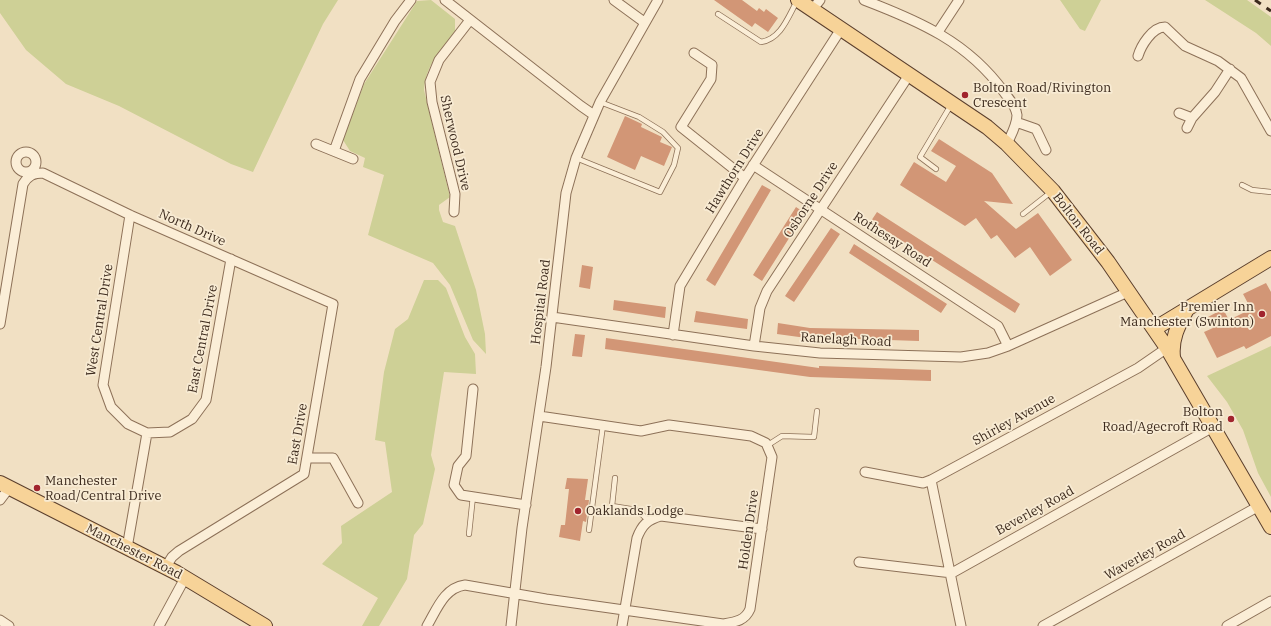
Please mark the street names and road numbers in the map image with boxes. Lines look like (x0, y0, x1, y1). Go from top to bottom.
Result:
street label: Sherwood Drive (436, 94, 474, 192)
street label: Hawthorn Drive (703, 126, 767, 216)
street label: Osborne Drive (781, 159, 841, 241)
street label: Bolton Road (1049, 190, 1107, 258)
street label: North Drive (156, 206, 228, 250)
street label: Rothesay Road (850, 209, 934, 271)
street label: Hospital Road (528, 259, 554, 345)
street label: West Central Drive (83, 263, 117, 377)
street label: East Central Drive (185, 284, 221, 394)
street label: Ranelagh Road (800, 330, 892, 350)
street label: Shirley Avenue (970, 391, 1058, 449)
street label: East Drive (285, 402, 311, 466)
street label: Beverley Road (993, 483, 1077, 539)
street label: Holden Drive (736, 489, 762, 571)
street label: Manchester Road (83, 521, 185, 583)
street label: Waverley Road (1102, 526, 1188, 584)

